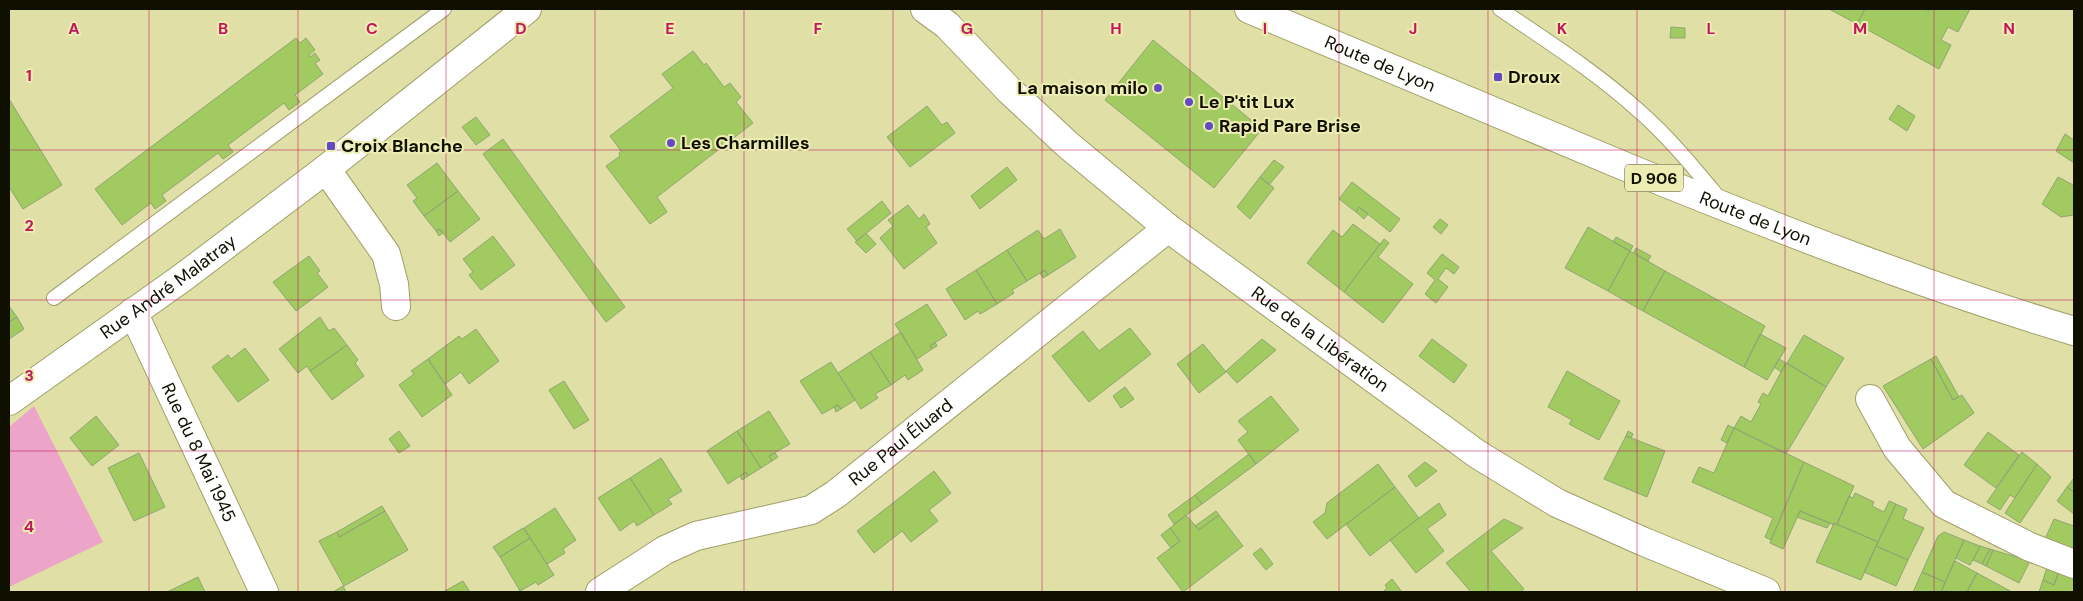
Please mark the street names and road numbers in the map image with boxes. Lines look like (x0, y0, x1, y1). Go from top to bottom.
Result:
street label: Route de Lyon (1321, 30, 1439, 98)
road number: D 906 (1625, 164, 1683, 192)
street label: Route de Lyon (1696, 186, 1815, 251)
street label: Rue André Malatray (95, 229, 241, 344)
street label: Rue de la Libération (1246, 281, 1394, 398)
street label: Rue du 8 Mai 1945 (156, 379, 242, 526)
street label: Rue Paul Éluard (844, 393, 958, 491)

